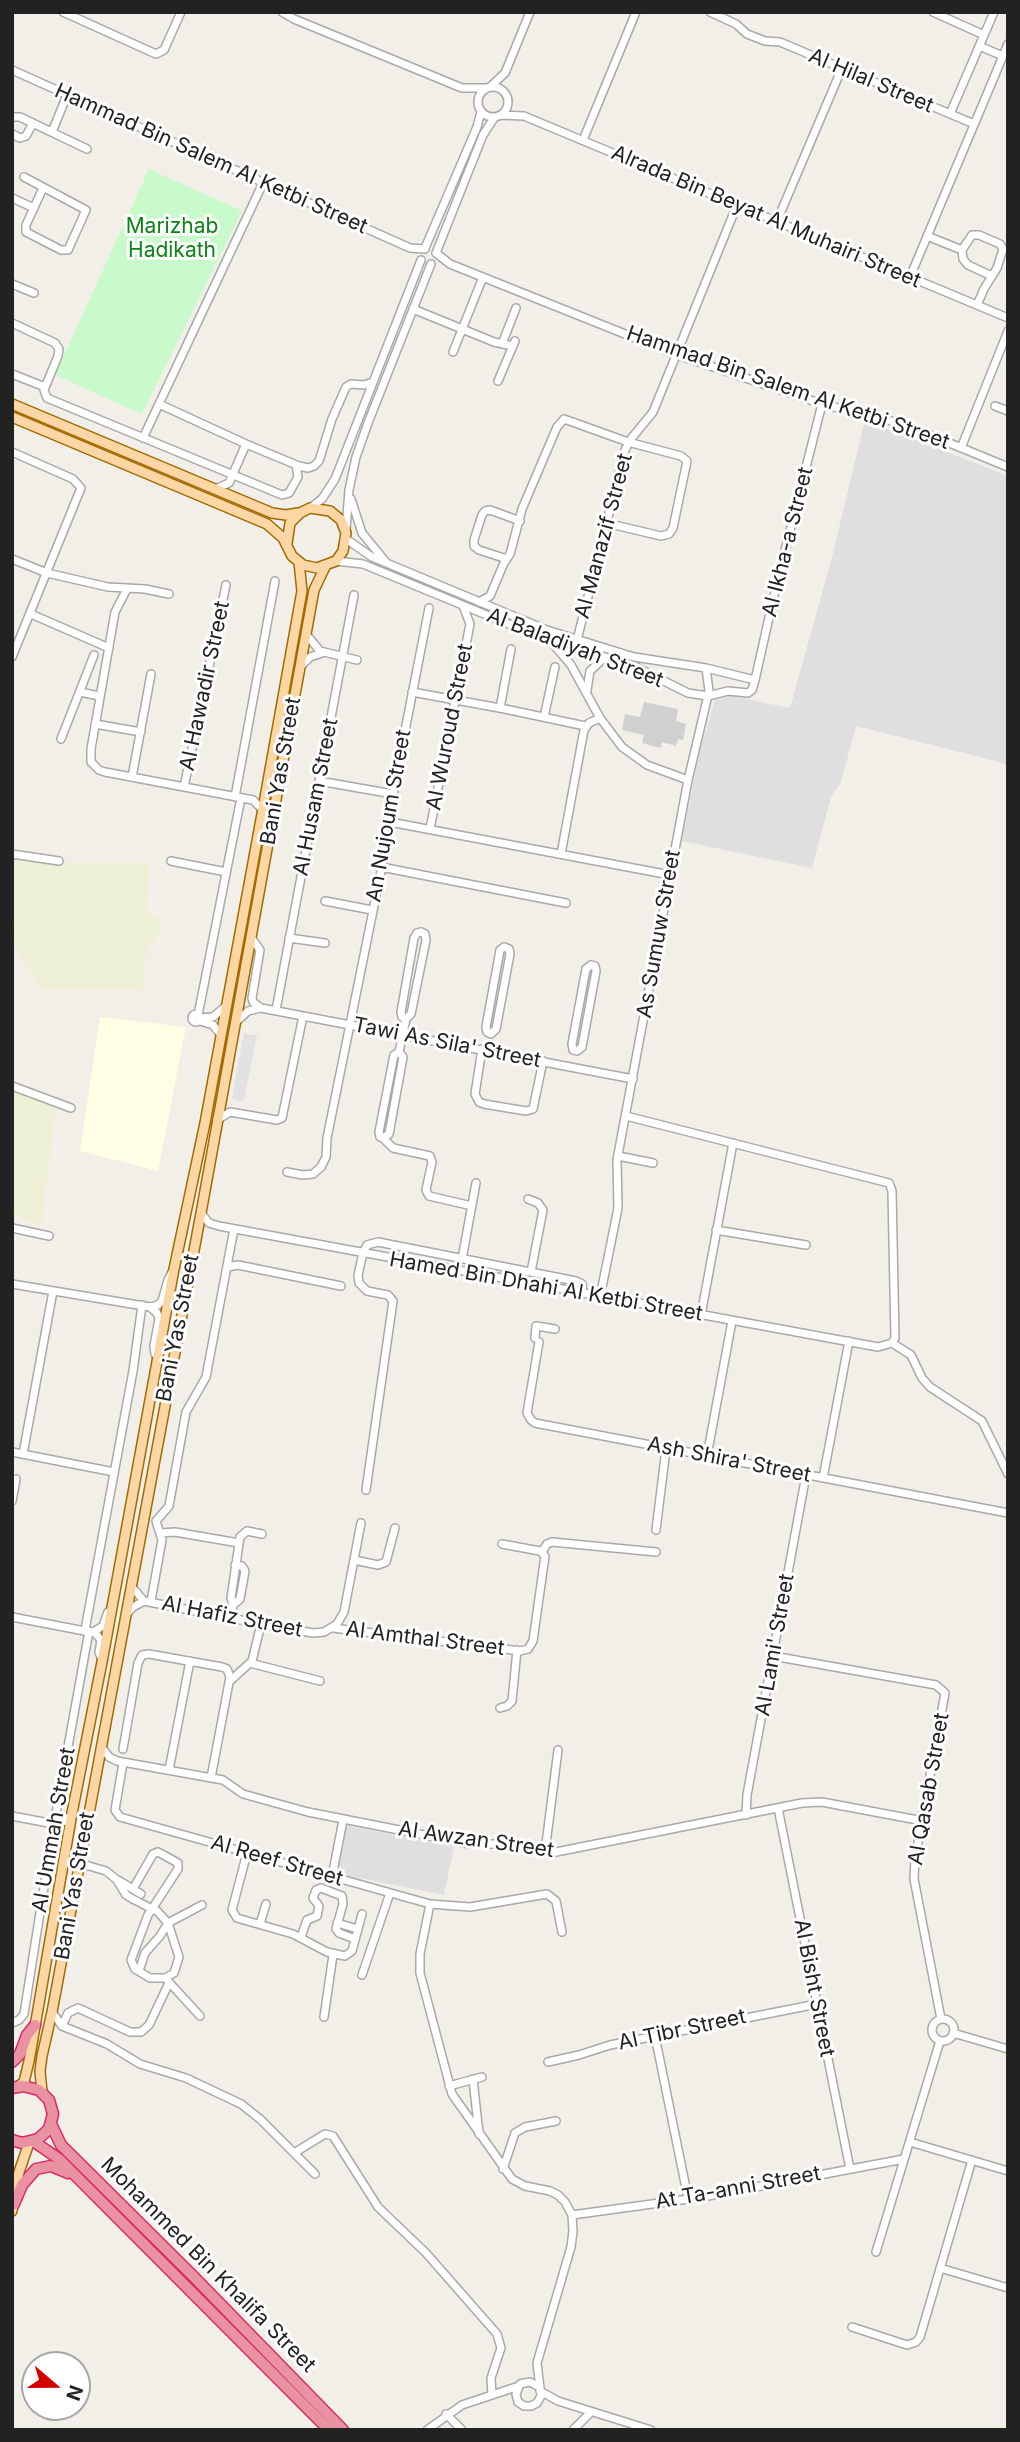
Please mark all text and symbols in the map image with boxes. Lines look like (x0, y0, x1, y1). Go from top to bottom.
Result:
street label: Al Hilal Street (805, 43, 937, 119)
street label: Hammad Bin Salem Al Ketbi Street (51, 78, 371, 240)
street label: Alrada Bin Beyat Al Muhairi Street (608, 140, 924, 294)
park label: Marizhab Hadikath (126, 214, 218, 264)
street label: Hammad Bin Salem Al Ketbi Street (623, 321, 953, 455)
street label: Al Manazif Street (570, 451, 638, 621)
street label: Al Ikha-a Street (757, 464, 819, 620)
street label: Al Hawadir Street (175, 599, 235, 773)
street label: Al Baladiyah Street (483, 603, 667, 693)
street label: Al Wuroud Street (421, 642, 479, 812)
street label: Bani Yas Street (256, 695, 306, 847)
street label: Al Husam Street (288, 716, 344, 878)
street label: An Nujoum Street (361, 728, 417, 904)
street label: As Sumuw Street (632, 848, 686, 1020)
street label: Tawi As Sila' Street (351, 1012, 543, 1074)
street label: Hamed Bin Dhahi Al Ketbi Street (387, 1247, 705, 1327)
street label: Bani Yas Street (151, 1252, 205, 1404)
street label: Ash Shira' Street (645, 1432, 813, 1488)
street label: Al Lami' Street (750, 1572, 800, 1718)
street label: Al Hafiz Street (160, 1591, 304, 1643)
street label: Al Amthal Street (344, 1617, 506, 1661)
street label: Al Qasab Street (903, 1711, 955, 1867)
street label: Al Ummah Street (27, 1745, 81, 1915)
street label: Bani Yas Street (50, 1810, 100, 1962)
street label: Al Awzan Street (397, 1817, 555, 1863)
street label: Al Reef Street (208, 1830, 346, 1892)
street label: Al Bisht Street (788, 1917, 840, 2059)
street label: Al Tibr Street (616, 2004, 748, 2056)
street label: Mohammed Bin Khalifa Street (95, 2152, 321, 2378)
street label: At Ta-anni Street (653, 2161, 823, 2215)
north arrow (21, 2351, 91, 2421)
text: N (61, 2382, 88, 2403)

